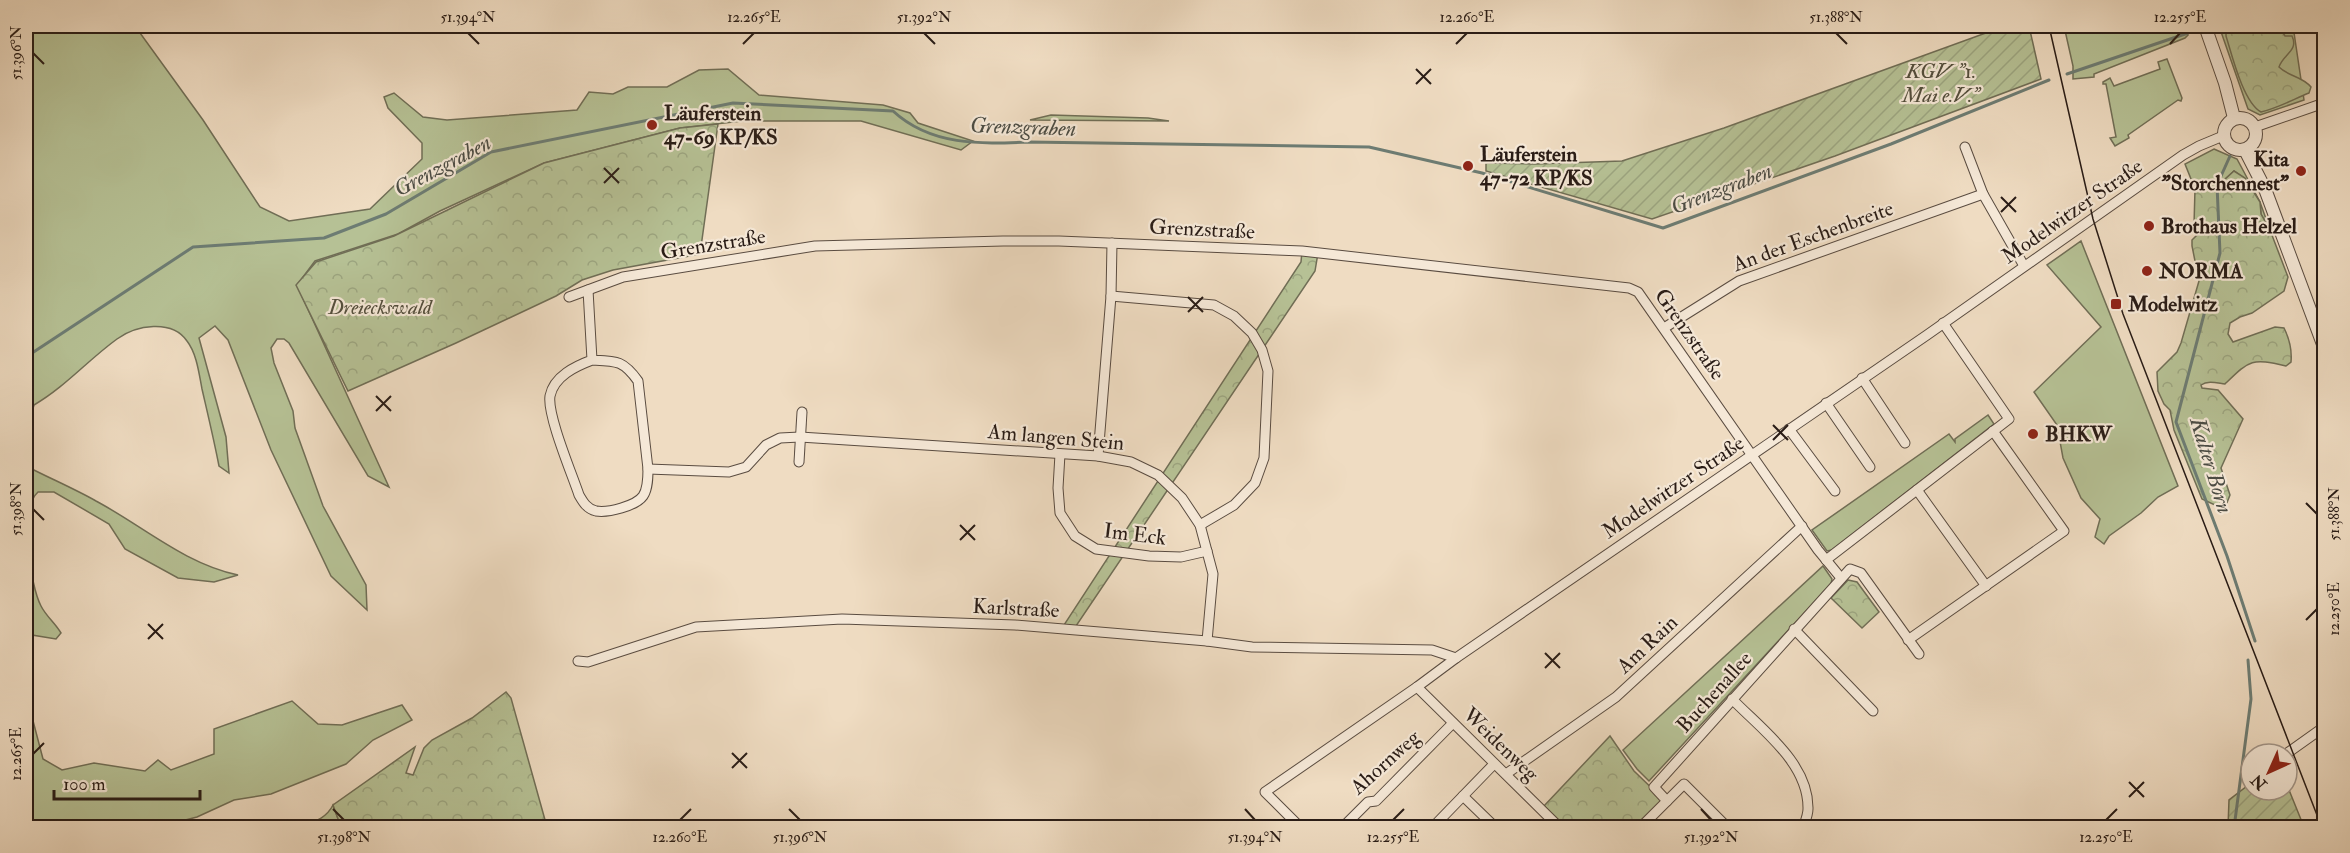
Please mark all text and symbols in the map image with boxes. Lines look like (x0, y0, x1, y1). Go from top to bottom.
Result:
text: 51.394°N (440, 8, 496, 27)
text: 12.265°E (727, 8, 781, 27)
text: 51.392°N (897, 8, 952, 27)
text: 12.260°E (1440, 8, 1495, 27)
text: 51.388°N (1809, 8, 1863, 27)
text: 12.255°E (2154, 8, 2207, 27)
text: 51.396°N (7, 25, 26, 80)
park label: KGV "1. Mai e.V." (1900, 58, 1982, 109)
place label: Läuferstein 47-69 KP/KS (663, 100, 778, 151)
water label: Grenzgraben (969, 111, 1077, 143)
marker: Läuferstein 47-69 KP/KS (645, 118, 659, 132)
water label: Grenzgraben (389, 129, 496, 203)
place label: Läuferstein 47-72 KP/KS (1479, 141, 1593, 192)
place label: Kita "Storchennest" (2162, 146, 2290, 197)
street label: Modelwitzer Straße (1997, 153, 2148, 270)
water label: Grenzgraben (1667, 157, 1776, 221)
marker: Läuferstein 47-72 KP/KS (1461, 159, 1475, 173)
marker: Kita "Storchennest" (2294, 164, 2308, 178)
street label: An der Eschenbreite (1728, 195, 1897, 278)
street label: Grenzstraße (1148, 213, 1256, 246)
place label: Brothaus Helzel (2161, 213, 2298, 240)
marker: Brothaus Helzel (2142, 219, 2156, 233)
street label: Grenzstraße (659, 223, 768, 266)
place label: NORMA (2158, 258, 2244, 285)
marker: NORMA (2140, 264, 2154, 278)
street label: Grenzstraße (1648, 283, 1731, 386)
place label: Modelwitz (2127, 291, 2219, 318)
park label: Dreieckswald (327, 294, 433, 321)
marker: Modelwitz (2109, 297, 2123, 311)
water label: Kalter Born (2183, 413, 2239, 517)
street label: Am langen Stein (986, 418, 1126, 457)
place label: BHKW (2045, 421, 2113, 448)
marker: BHKW (2026, 427, 2040, 441)
street label: Modelwitzer Straße (1597, 430, 1750, 545)
text: 51.398°N (7, 481, 26, 536)
text: 51.388°N (2325, 487, 2344, 541)
street label: Im Eck (1102, 517, 1168, 552)
text: 12.250°E (2325, 582, 2344, 636)
street label: Karlstraße (972, 593, 1060, 624)
street label: Am Rain (1610, 609, 1684, 680)
street label: Buchenallee (1671, 646, 1758, 739)
street label: Weidenweg (1456, 701, 1545, 788)
street label: Ahornweg (1344, 724, 1426, 801)
text: 12.265°E (7, 727, 26, 781)
north arrow (2239, 742, 2299, 802)
scale bar (54, 763, 200, 801)
text: N (2246, 769, 2272, 795)
text: 100 m (63, 773, 106, 796)
text: 51.398°N (317, 828, 372, 847)
text: 12.260°E (653, 828, 708, 847)
text: 51.396°N (773, 828, 828, 847)
text: 51.394°N (1227, 828, 1283, 847)
text: 12.255°E (1367, 828, 1420, 847)
text: 51.392°N (1684, 828, 1739, 847)
text: 12.250°E (2079, 828, 2133, 847)

